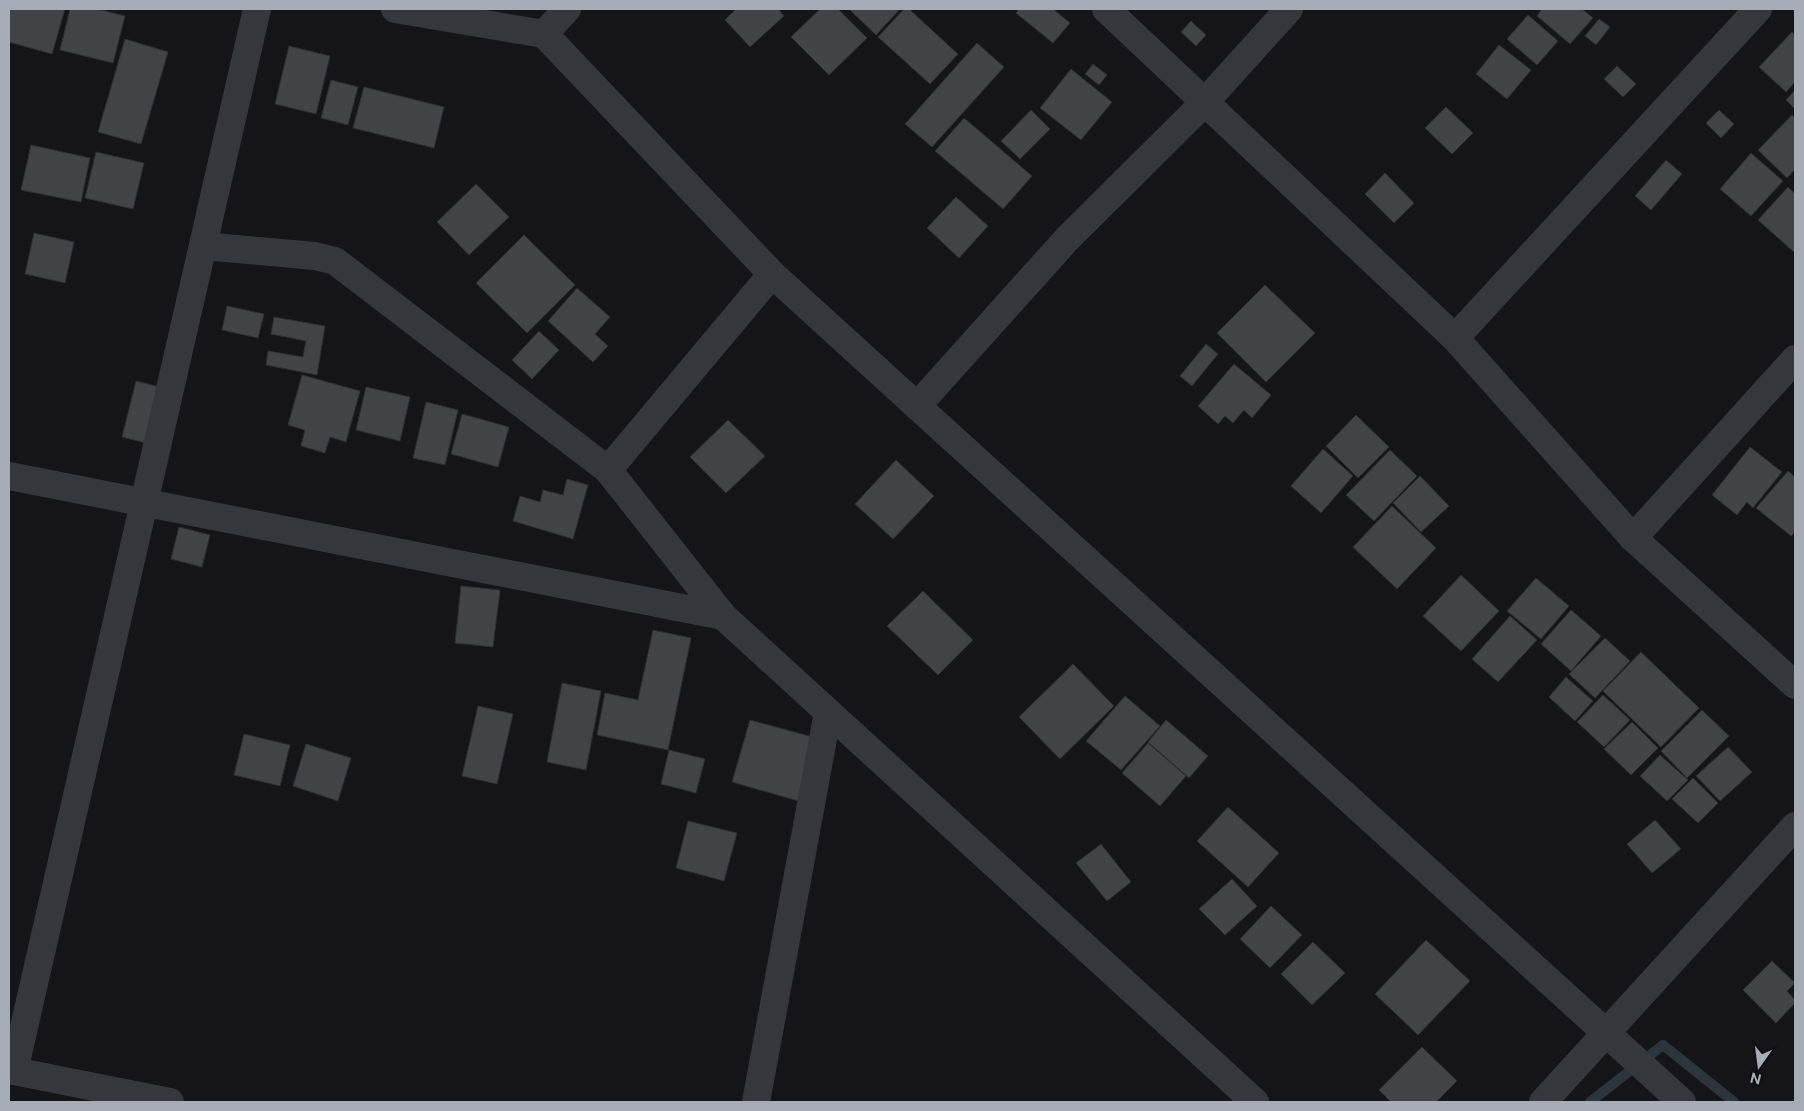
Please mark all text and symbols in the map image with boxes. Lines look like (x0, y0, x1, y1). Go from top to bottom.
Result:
north arrow (1734, 1041, 1784, 1091)
text: N (1749, 1070, 1763, 1088)

